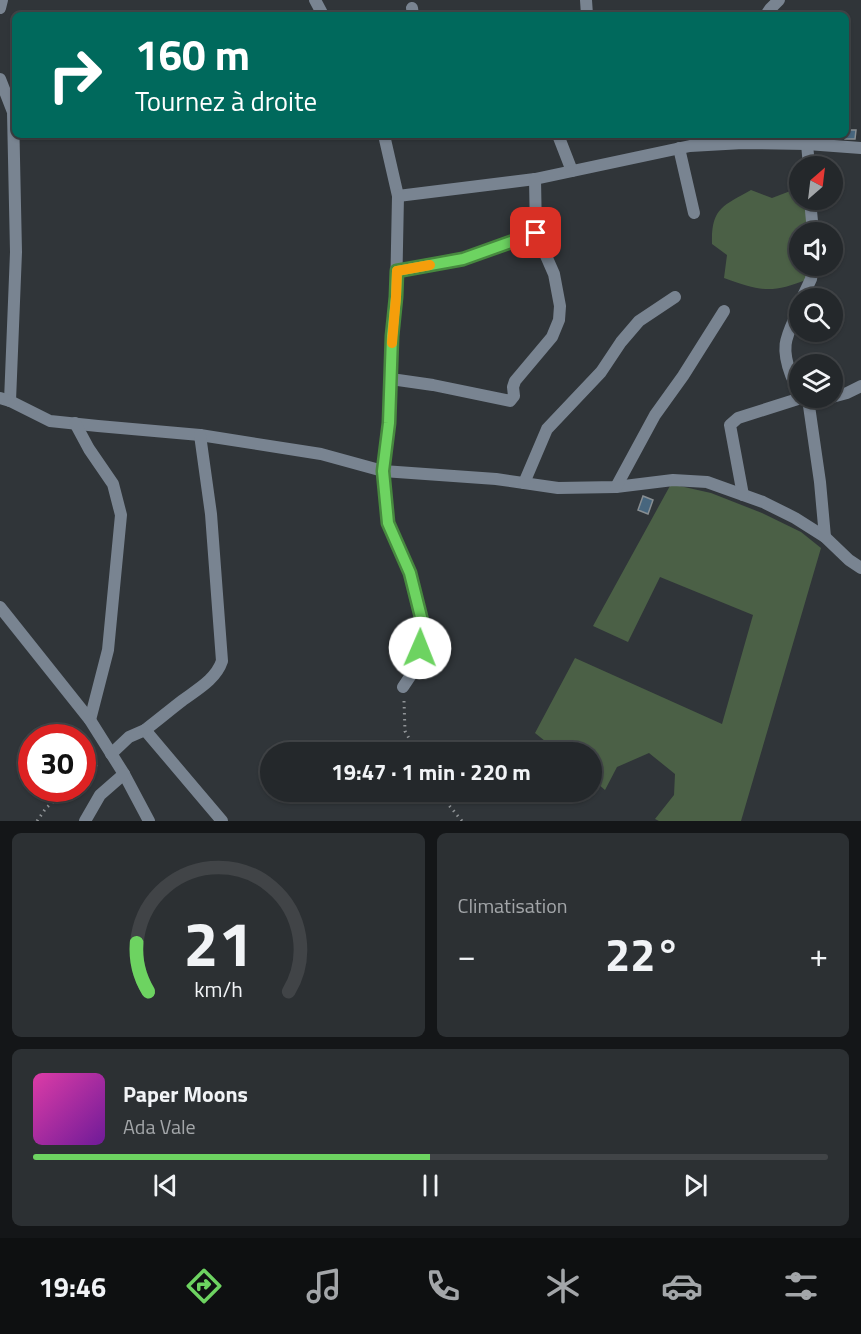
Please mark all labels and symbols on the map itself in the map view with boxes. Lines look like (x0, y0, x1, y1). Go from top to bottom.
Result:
north arrow (789, 156, 843, 210)
pin (510, 207, 561, 258)
position arrow (388, 616, 452, 680)
speed limit sign: 30 (18, 724, 96, 802)

